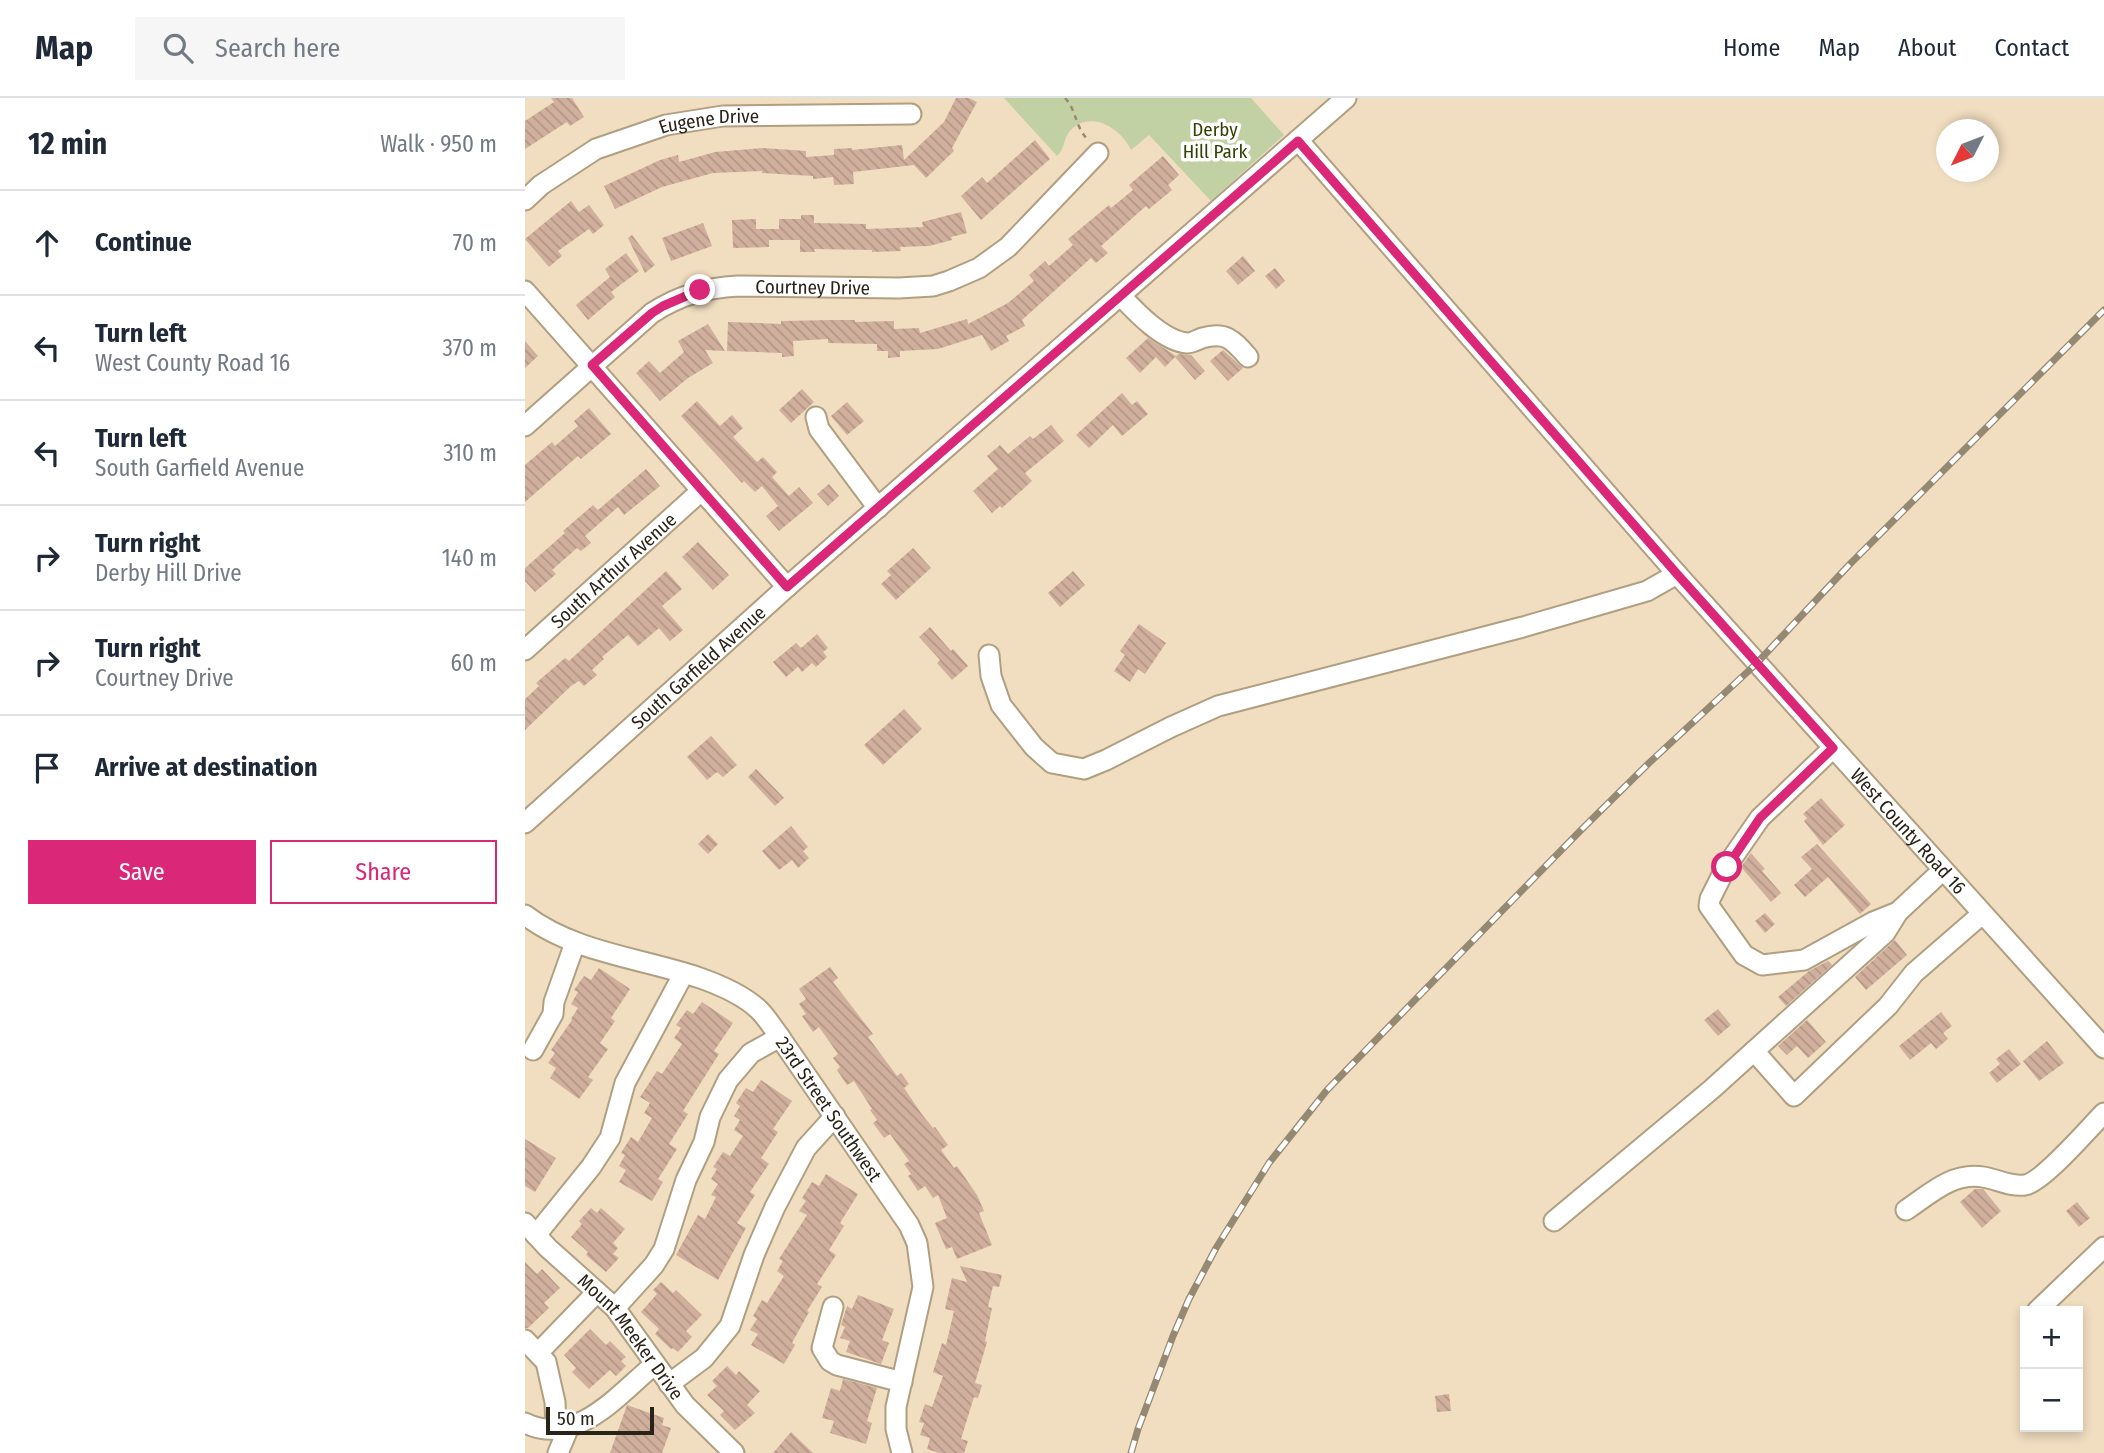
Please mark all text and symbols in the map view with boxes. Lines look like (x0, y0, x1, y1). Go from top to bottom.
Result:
search box (135, 17, 625, 80)
text: Map (35, 28, 93, 68)
icon: search (159, 29, 197, 67)
text: Search here (215, 33, 340, 64)
text: Home (1723, 34, 1780, 62)
text: Map (1818, 34, 1860, 62)
text: About (1898, 34, 1956, 62)
text: Contact (1994, 34, 2069, 62)
street label: Eugene Drive (656, 105, 759, 139)
park label: Derby Hill Park (1183, 118, 1247, 163)
north arrow (1936, 119, 1999, 182)
text: 12 min (28, 126, 107, 162)
text: Walk · 950 m (380, 130, 497, 158)
icon: ahead (28, 224, 66, 262)
text: Continue (95, 227, 192, 258)
text: 70 m (453, 229, 497, 257)
route end (684, 274, 715, 305)
street label: Courtney Drive (755, 275, 870, 300)
text: Turn left (95, 318, 187, 349)
icon: left (28, 329, 66, 367)
text: 370 m (443, 334, 497, 362)
text: West County Road 16 (95, 349, 290, 377)
text: Turn left (95, 423, 187, 454)
icon: left (28, 434, 66, 472)
text: 310 m (443, 439, 497, 467)
text: South Garfield Avenue (95, 454, 304, 482)
street label: South Arthur Avenue (546, 508, 681, 633)
text: Turn right (95, 528, 201, 559)
icon: right (28, 539, 66, 577)
text: 140 m (442, 544, 497, 572)
text: Derby Hill Drive (95, 559, 242, 587)
street label: South Garfield Avenue (627, 601, 770, 734)
text: Turn right (95, 633, 201, 664)
icon: right (28, 644, 66, 682)
text: 60 m (451, 649, 497, 677)
text: Courtney Drive (95, 664, 234, 692)
icon: arrive (28, 749, 66, 787)
text: Arrive at destination (95, 752, 318, 783)
street label: West County Road 16 (1846, 764, 1971, 899)
button: Save (28, 840, 256, 904)
button: Share (270, 840, 497, 904)
route start (1711, 851, 1742, 882)
street label: 23rd Street Southwest (771, 1032, 887, 1187)
street label: Mount Meeker Drive (573, 1269, 688, 1404)
map controls (2020, 1306, 2083, 1432)
button: + (2020, 1306, 2083, 1369)
button: − (2020, 1369, 2083, 1432)
scale bar (546, 1404, 655, 1436)
text: 50 m (557, 1407, 595, 1430)

